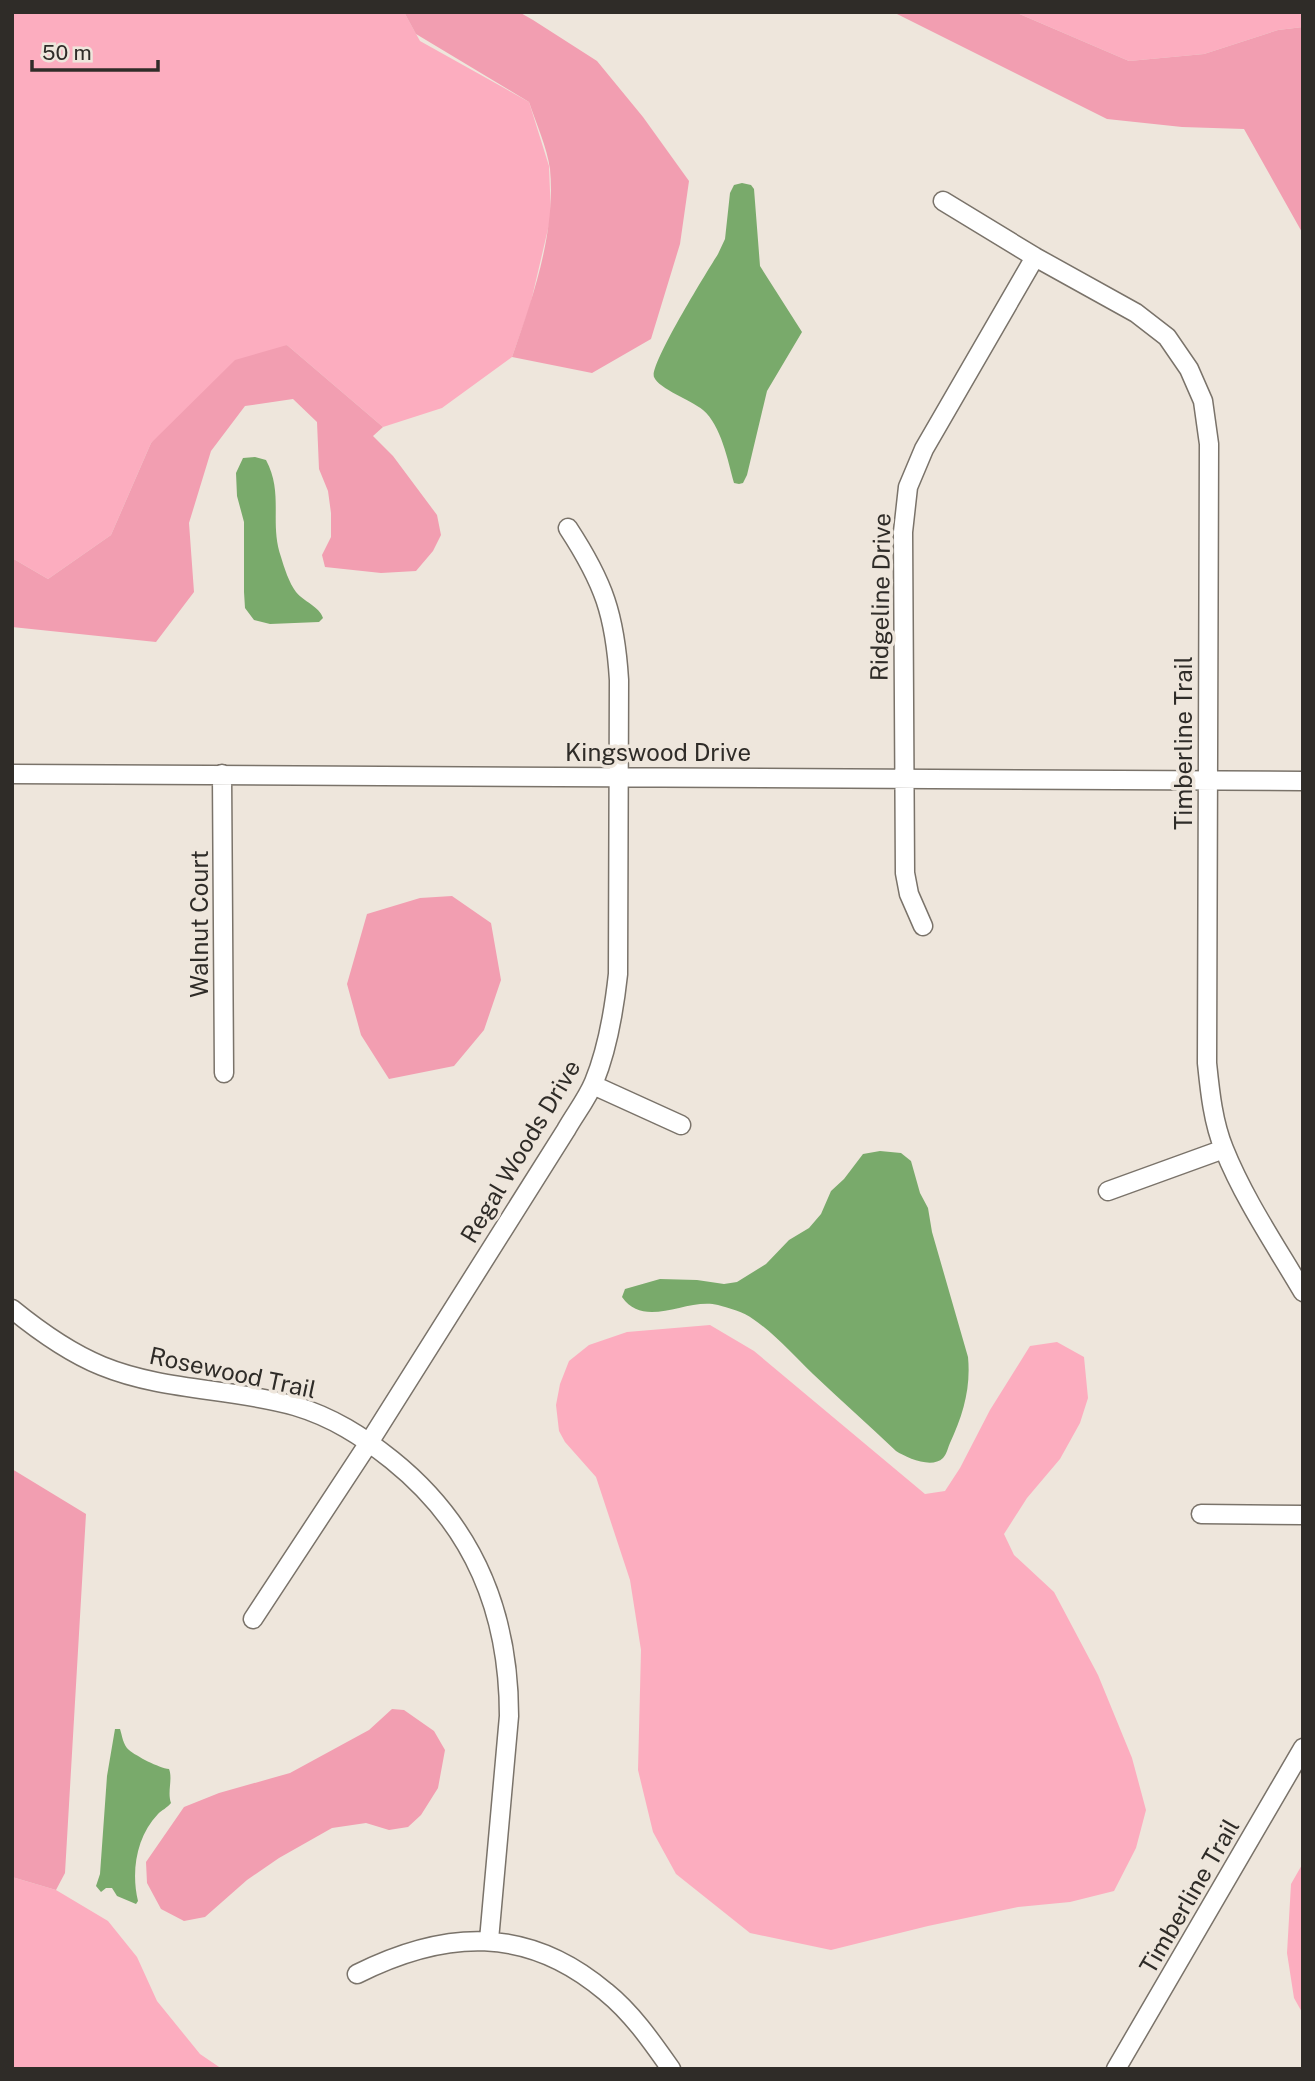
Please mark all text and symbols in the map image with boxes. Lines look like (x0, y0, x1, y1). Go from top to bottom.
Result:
scale bar (32, 28, 158, 72)
text: 50 m (42, 40, 92, 65)
street label: Ridgeline Drive (865, 513, 895, 681)
street label: Timberline Trail (1169, 656, 1197, 830)
street label: Kingswood Drive (565, 738, 751, 766)
street label: Walnut Court (185, 850, 213, 998)
street label: Regal Woods Drive (454, 1054, 586, 1248)
street label: Rosewood Trail (147, 1341, 319, 1403)
street label: Timberline Trail (1133, 1814, 1245, 1978)

